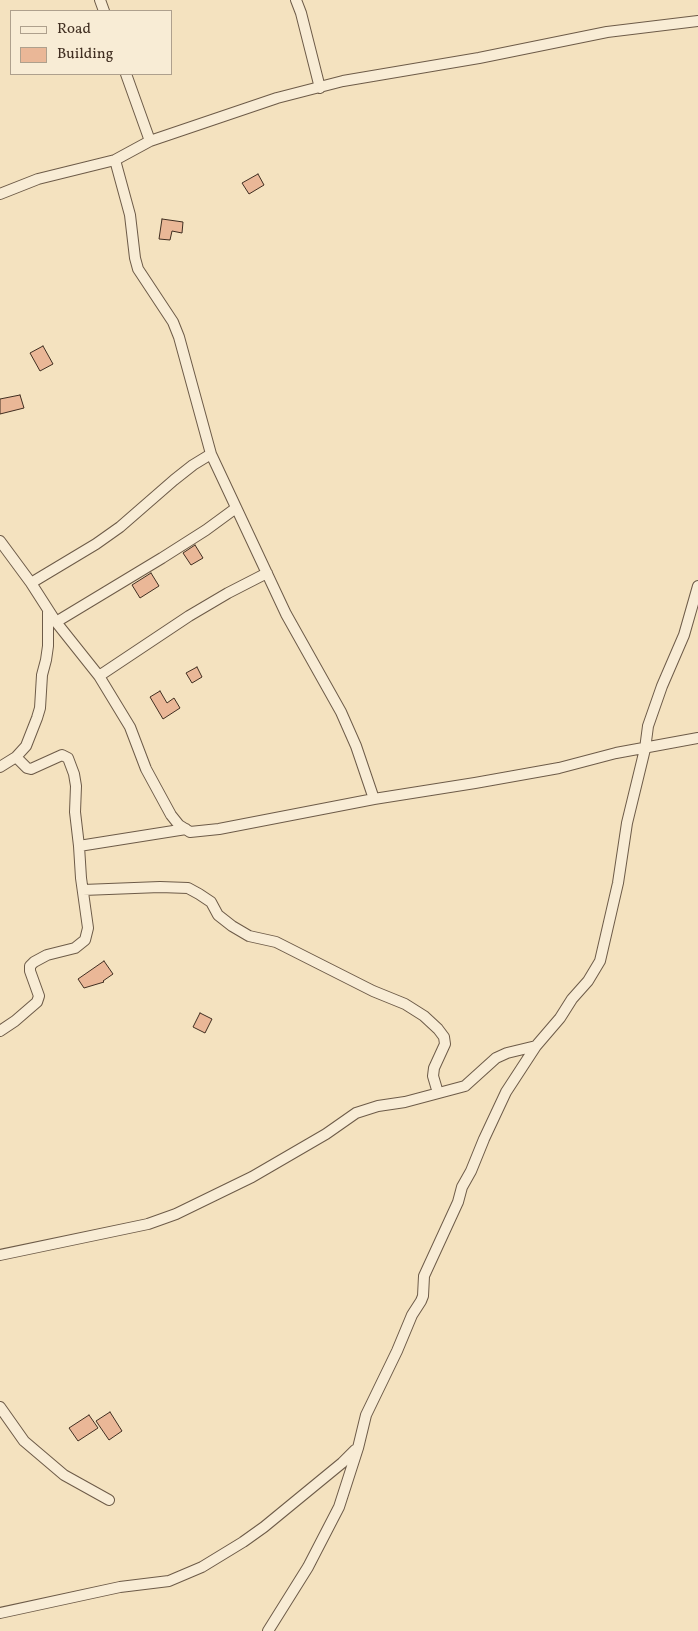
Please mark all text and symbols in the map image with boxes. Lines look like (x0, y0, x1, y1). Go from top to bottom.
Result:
legend (10, 10, 172, 75)
text: Road (57, 19, 91, 40)
text: Building (57, 44, 113, 65)

